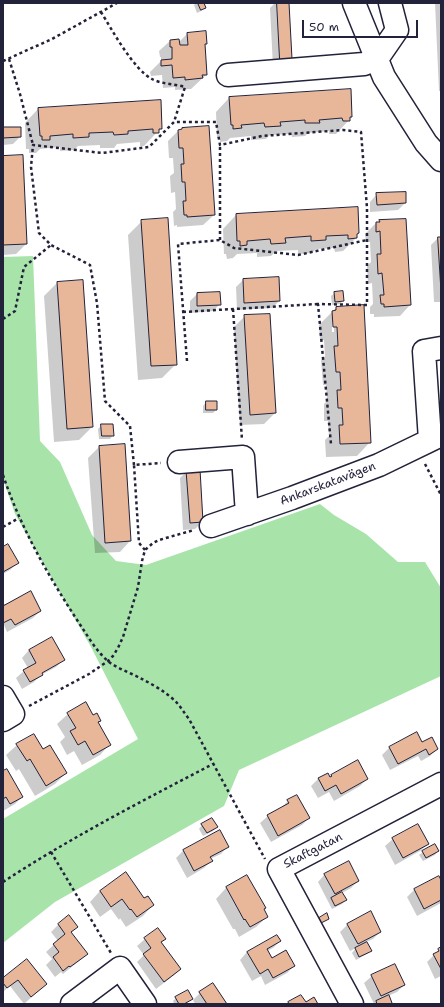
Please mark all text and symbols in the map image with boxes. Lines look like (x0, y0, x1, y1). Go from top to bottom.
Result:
scale bar (304, 12, 420, 38)
text: 50 m (309, 19, 339, 35)
street label: Ankarskatavägen (278, 459, 378, 509)
street label: Skaftgatan (281, 830, 345, 872)

